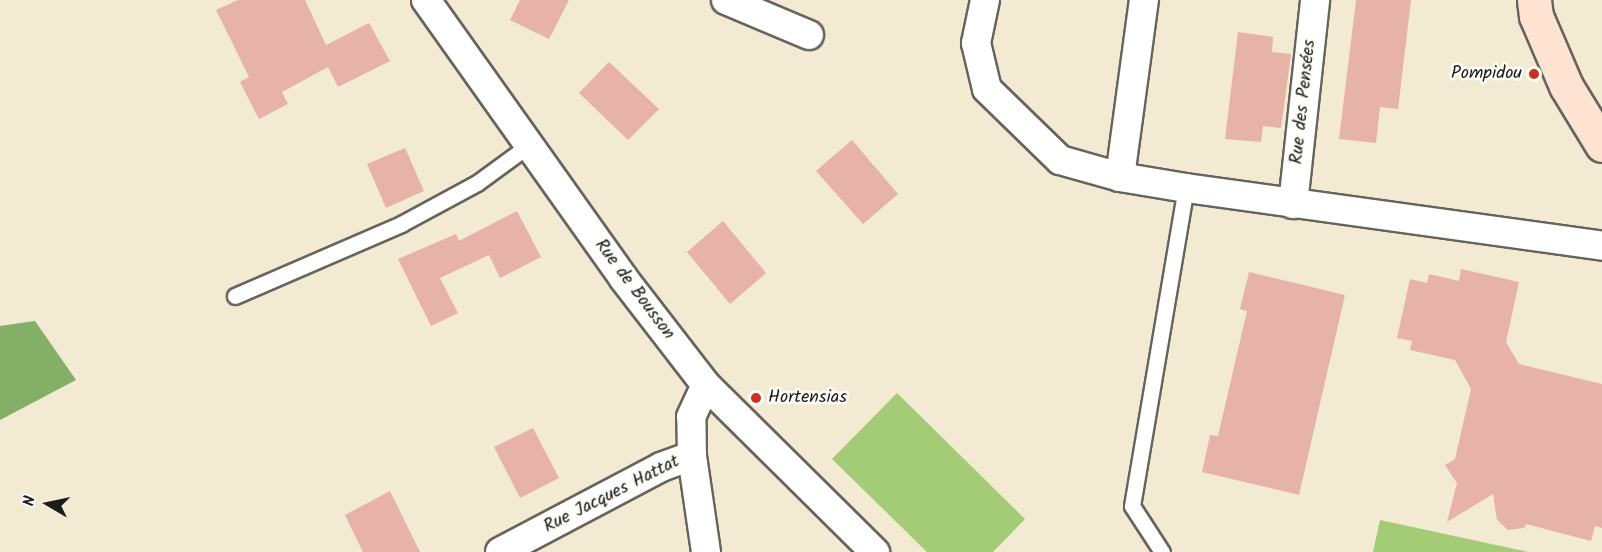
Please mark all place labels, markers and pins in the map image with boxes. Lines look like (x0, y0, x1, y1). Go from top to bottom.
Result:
place label: Pompidou (1451, 63, 1522, 85)
marker: Pompidou (1527, 67, 1541, 81)
place label: Hortensias (768, 387, 847, 409)
marker: Hortensias (749, 391, 763, 405)

